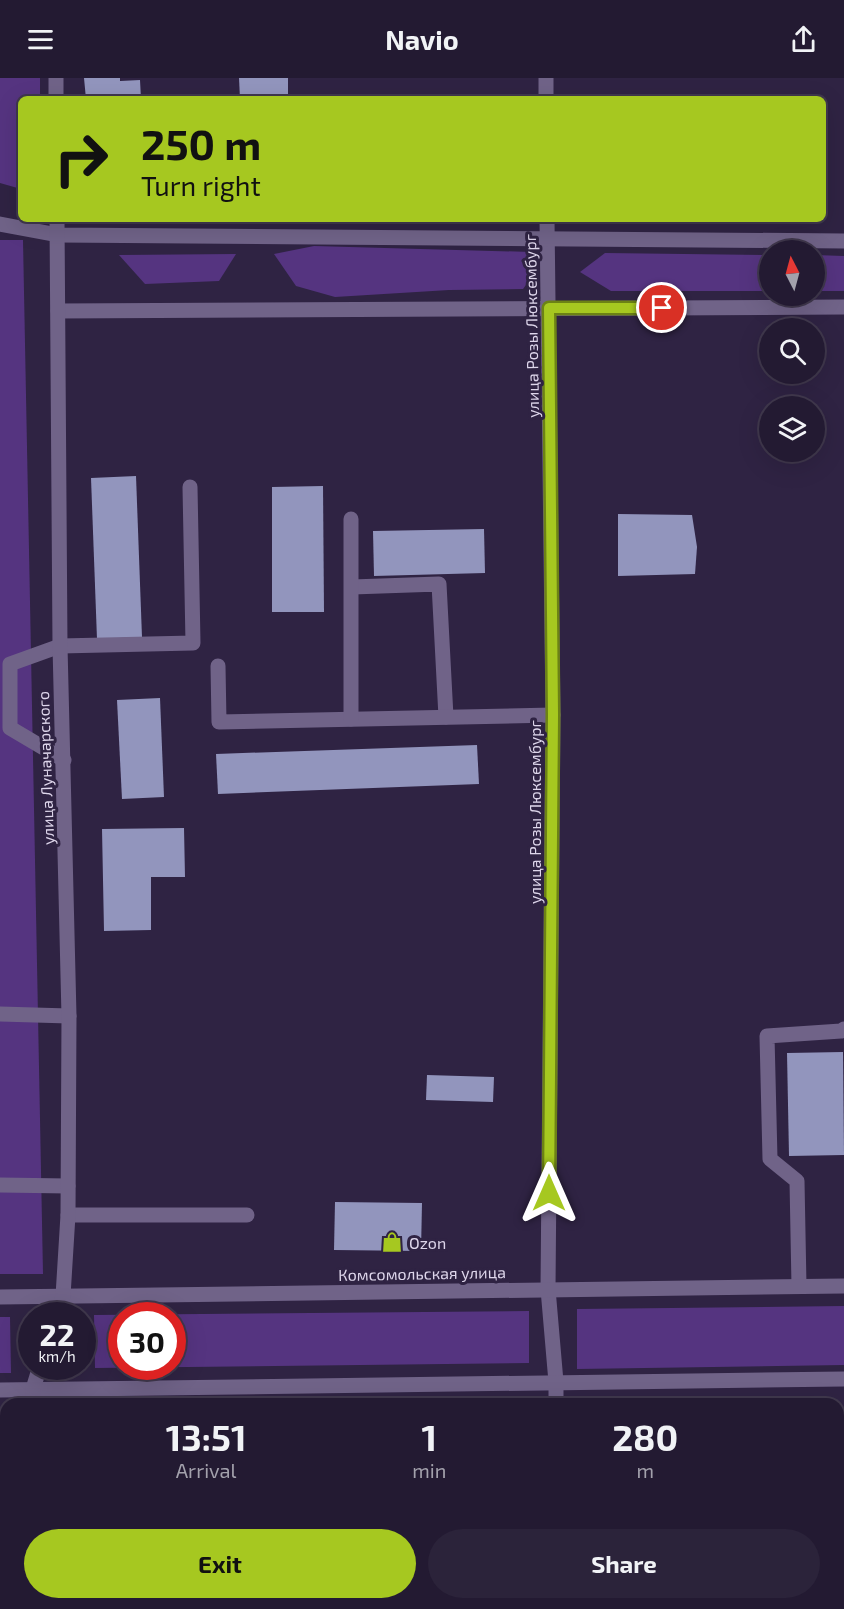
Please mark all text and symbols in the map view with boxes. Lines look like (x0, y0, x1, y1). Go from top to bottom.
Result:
icon: menu (24, 23, 57, 56)
text: Navio (385, 23, 459, 55)
icon: share (787, 23, 820, 56)
text: 250 m (141, 118, 261, 168)
icon: right (42, 120, 120, 198)
text: Turn right (141, 169, 261, 201)
street label: улица Розы Люксембург (520, 233, 543, 418)
north arrow (759, 240, 825, 306)
map controls (759, 240, 825, 462)
pin (636, 282, 687, 333)
icon: arrive (645, 291, 678, 324)
button: search (759, 318, 825, 384)
button: layers (759, 396, 825, 462)
street label: улица Луначарского (33, 691, 58, 845)
street label: улица Розы Люксембург (525, 719, 545, 904)
position arrow (517, 1161, 581, 1225)
shop icon: Ozon (380, 1230, 404, 1254)
place label: Ozon (409, 1233, 446, 1252)
street label: Комсомольская улица (338, 1262, 506, 1285)
speed limit sign: 30 (108, 1302, 186, 1380)
text: 22 (40, 1316, 74, 1352)
text: km/h (38, 1347, 76, 1365)
text: 13:51 (166, 1415, 246, 1458)
text: 1 (422, 1415, 437, 1458)
text: 280 (612, 1415, 678, 1458)
text: Arrival (176, 1458, 237, 1482)
text: min (412, 1458, 446, 1482)
text: m (636, 1458, 654, 1482)
button: Exit (24, 1529, 416, 1598)
button: Share (428, 1529, 820, 1598)

